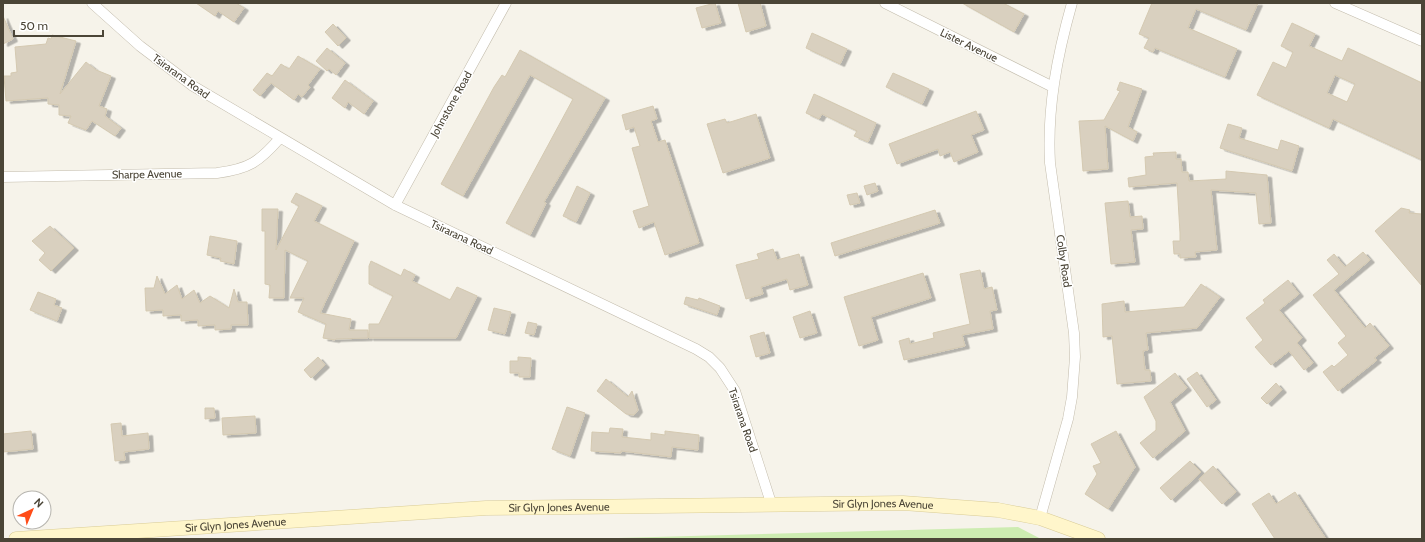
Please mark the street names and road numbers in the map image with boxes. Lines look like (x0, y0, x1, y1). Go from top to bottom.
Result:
street label: Lister Avenue (938, 25, 1000, 65)
street label: Tsirarana Road (150, 51, 212, 101)
street label: Johnstone Road (427, 69, 475, 140)
street label: Sharpe Avenue (112, 166, 183, 182)
street label: Tsirarana Road (429, 216, 495, 258)
street label: Colby Road (1053, 234, 1075, 288)
street label: Tsirarana Road (725, 386, 761, 454)
street label: Sir Glyn Jones Avenue (832, 496, 934, 512)
street label: Sir Glyn Jones Avenue (508, 500, 610, 515)
street label: Sir Glyn Jones Avenue (185, 514, 287, 535)

